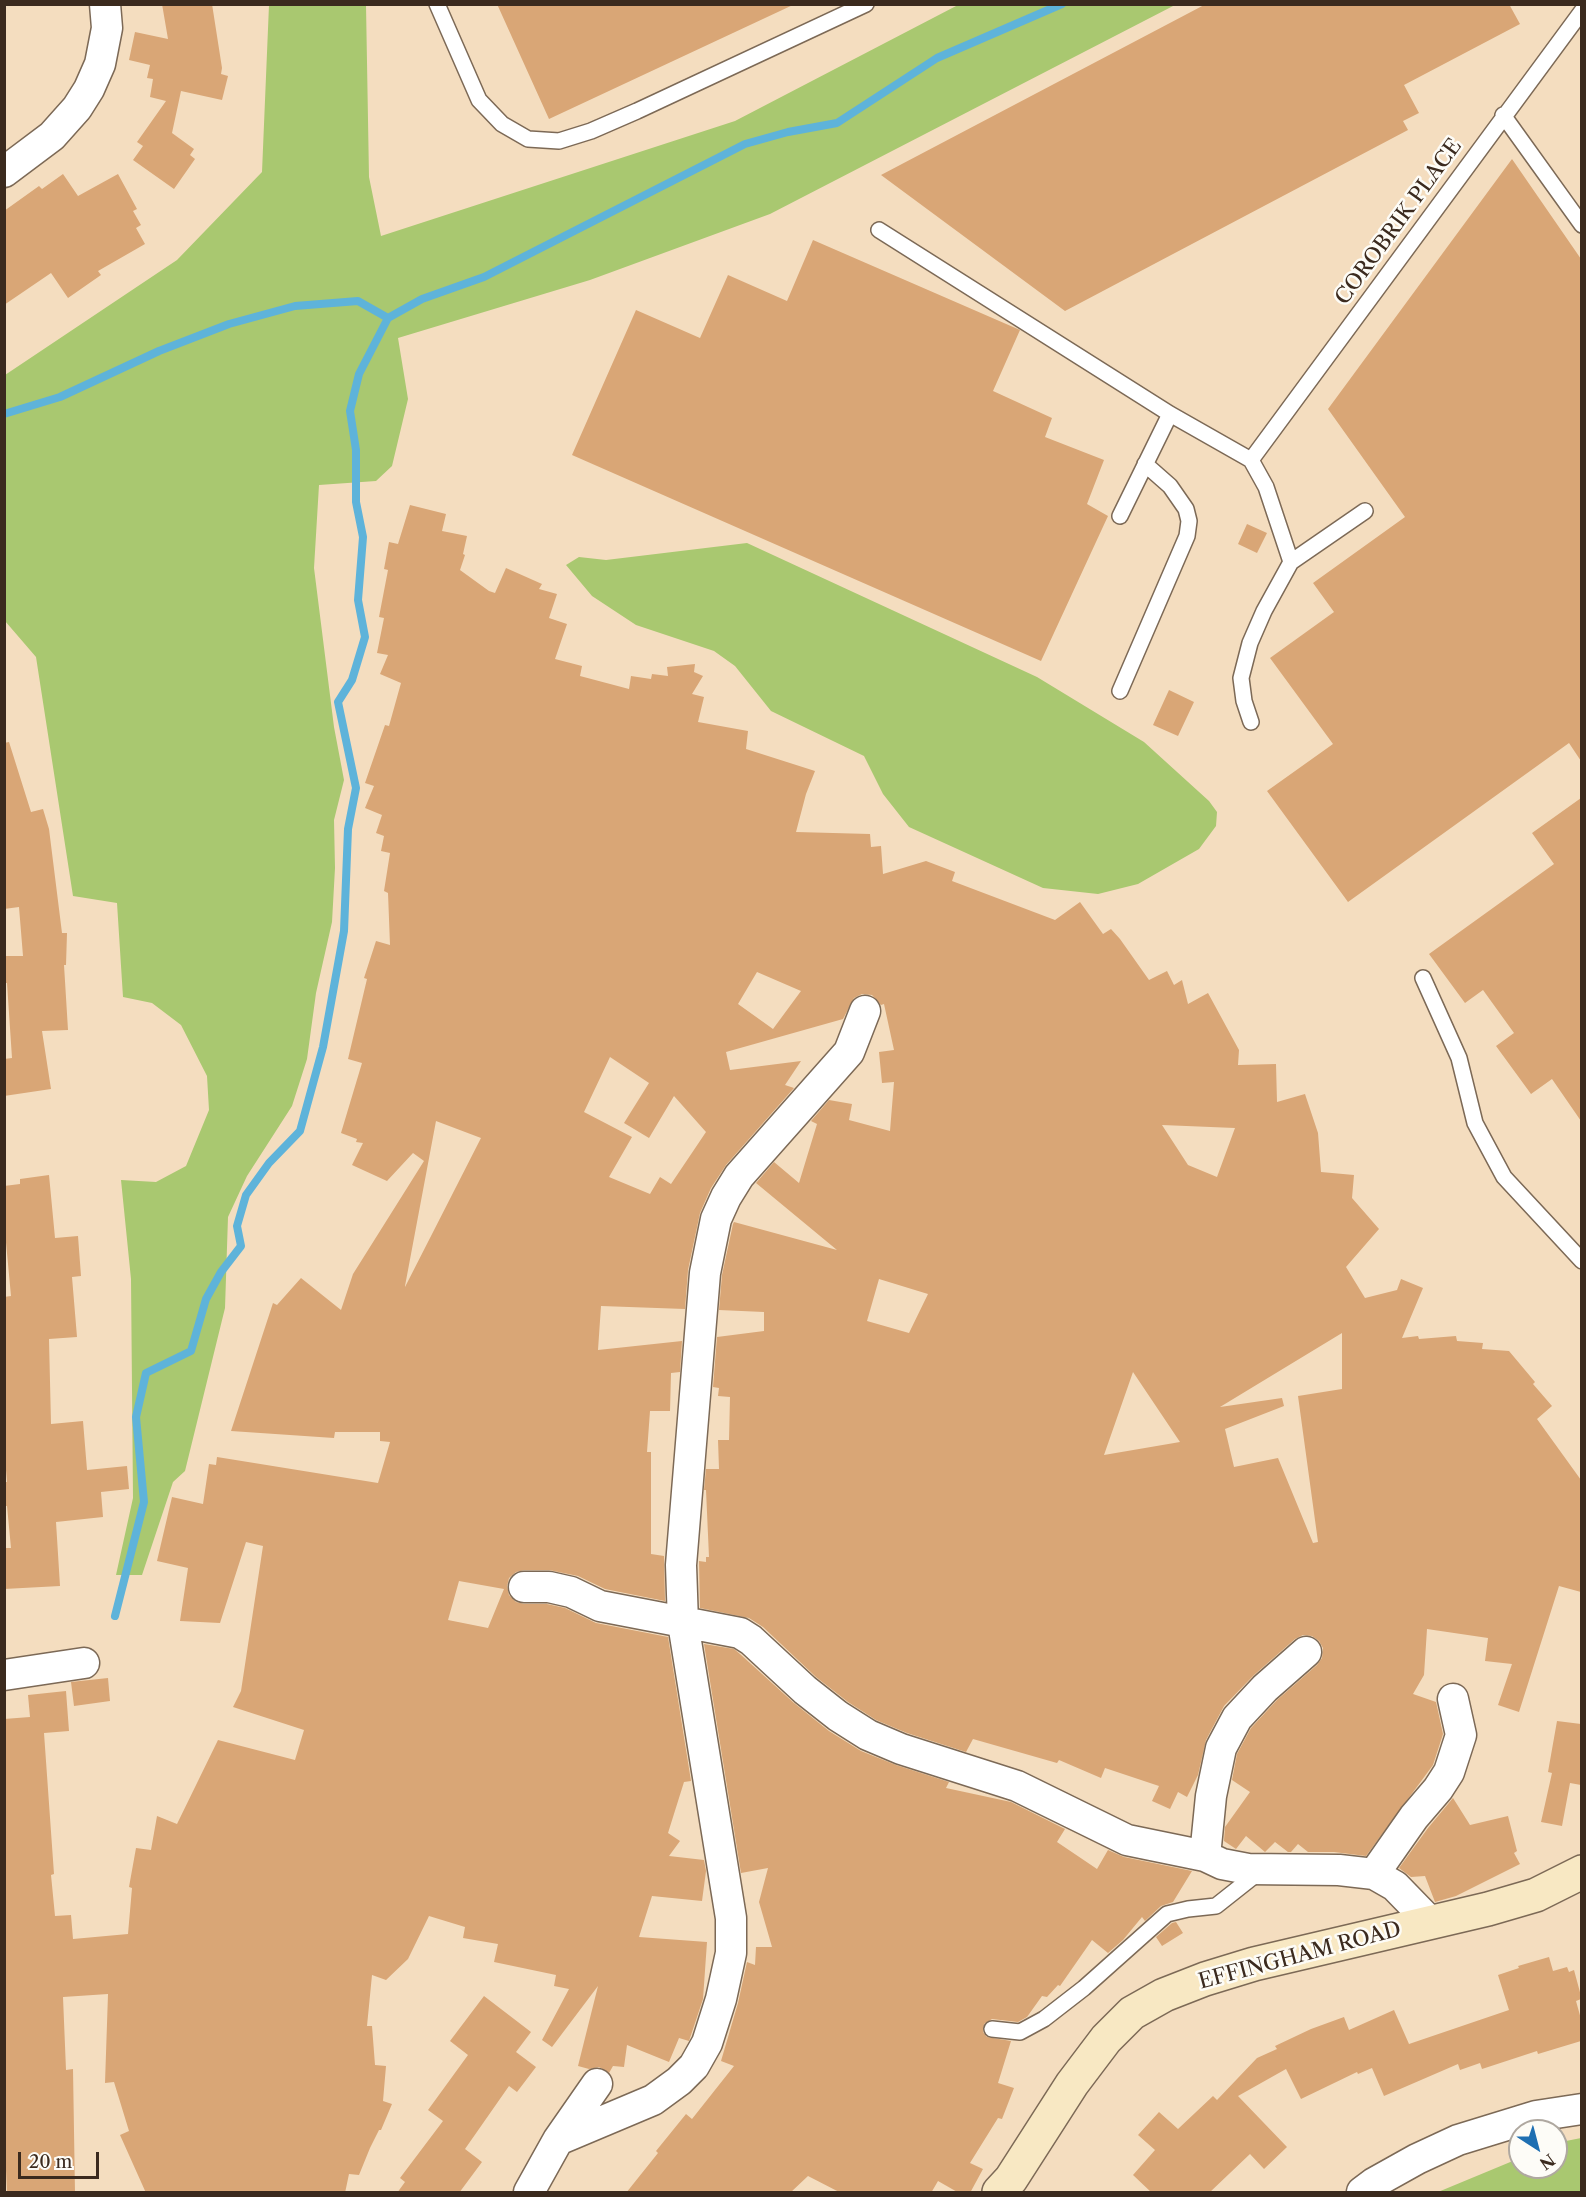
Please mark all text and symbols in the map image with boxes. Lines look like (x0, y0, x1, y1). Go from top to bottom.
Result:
street label: COROBRIK PLACE (1330, 134, 1468, 310)
street label: EFFINGHAM ROAD (1196, 1917, 1404, 1995)
north arrow (1508, 2119, 1568, 2179)
scale bar (21, 2140, 102, 2178)
text: N (1536, 2150, 1559, 2174)
text: 20 m (29, 2151, 72, 2173)

